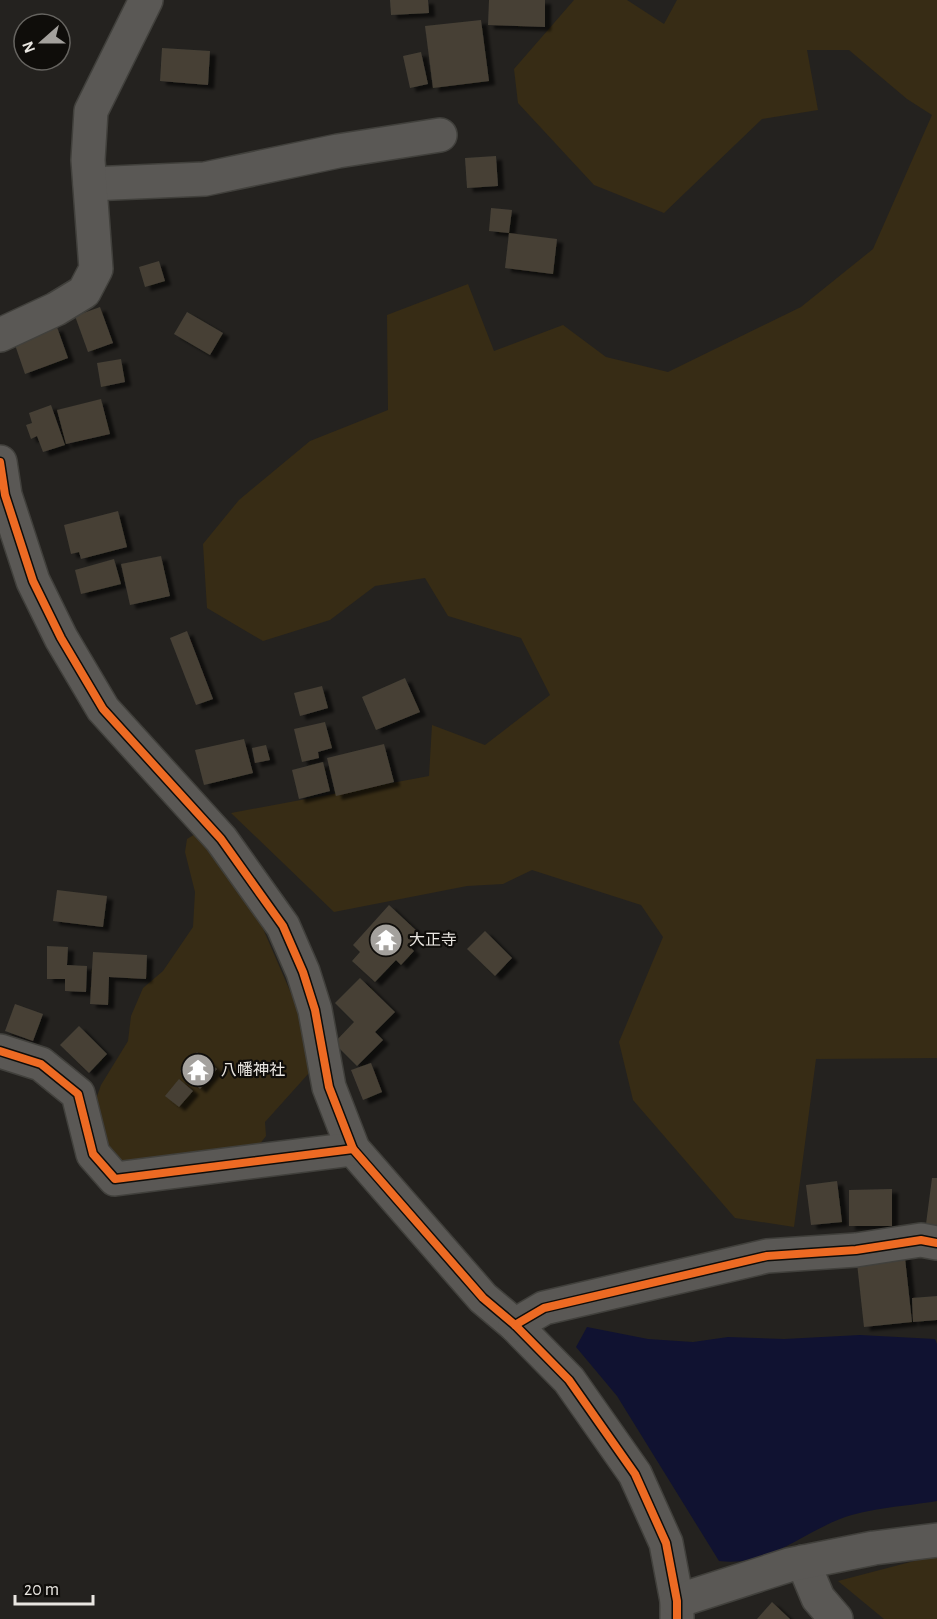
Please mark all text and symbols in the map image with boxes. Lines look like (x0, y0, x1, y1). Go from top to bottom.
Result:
north arrow (12, 12, 72, 72)
text: N (19, 39, 38, 55)
temple icon: 大正寺 (368, 922, 404, 958)
place label: 大正寺 (409, 932, 457, 948)
temple icon: 八幡神社 (180, 1052, 216, 1088)
place label: 八幡神社 (221, 1061, 285, 1078)
scale bar (15, 1568, 93, 1606)
text: 20 m (24, 1581, 59, 1599)

